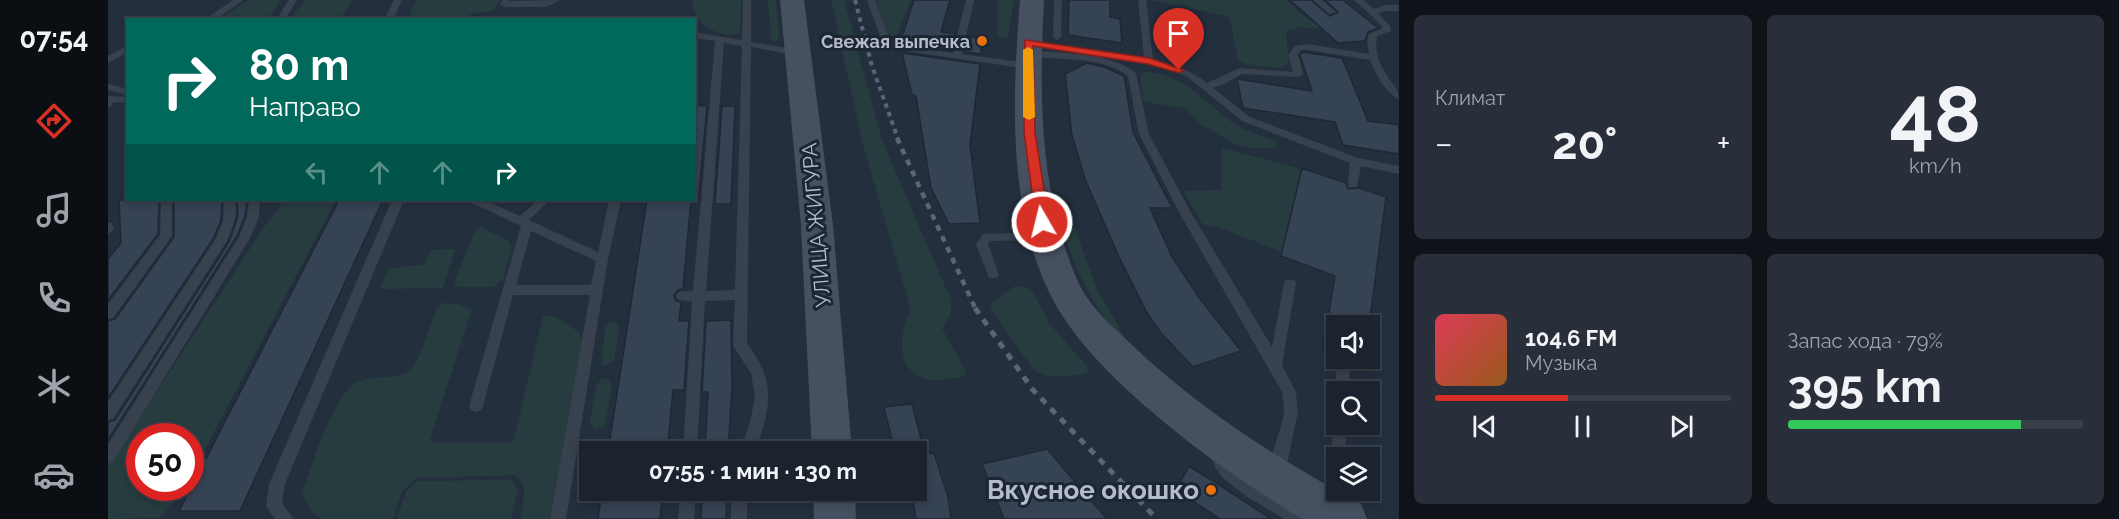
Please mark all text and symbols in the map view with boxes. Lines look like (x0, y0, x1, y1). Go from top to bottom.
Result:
pin (1153, 8, 1204, 70)
icon: arrive (1162, 17, 1195, 50)
text: 07:54 (20, 23, 88, 54)
place label: Свежая выпечка (821, 31, 970, 52)
marker: Свежая выпечка (975, 34, 989, 48)
text: 80 m (249, 41, 349, 90)
icon: right (150, 42, 228, 120)
text: 48 (1889, 69, 1981, 160)
text: Климат (1435, 86, 1505, 110)
text: Направо (249, 91, 361, 122)
icon: directions (33, 100, 75, 142)
text: 20° (1552, 117, 1617, 170)
text: − (1435, 124, 1453, 163)
text: + (1717, 124, 1730, 163)
street label: УЛИЦА ЖИГУРА (796, 142, 836, 308)
text: km/h (1909, 154, 1962, 178)
icon: left (300, 156, 333, 189)
icon: ahead (363, 156, 396, 189)
icon: ahead (426, 156, 459, 189)
icon: right (489, 156, 522, 189)
icon: music (33, 189, 75, 231)
position arrow (1010, 190, 1074, 254)
icon: phone (33, 277, 75, 319)
map controls (1326, 315, 1380, 501)
button: sound (1326, 315, 1380, 369)
text: 104.6 FM (1525, 325, 1617, 351)
text: Запас хода · 79% (1788, 329, 1943, 353)
text: Музыка (1525, 351, 1597, 375)
text: 395 km (1788, 360, 1942, 413)
icon: climate (33, 365, 75, 407)
button: search (1326, 381, 1380, 435)
icon: previous (1468, 410, 1501, 443)
icon: pause (1566, 410, 1599, 443)
icon: next (1665, 410, 1698, 443)
speed limit sign: 50 (126, 423, 204, 501)
button: layers (1326, 447, 1380, 501)
icon: car (33, 454, 75, 496)
text: 07:55 · 1 мин · 130 m (649, 458, 857, 484)
place label: Вкусное окошко (987, 475, 1199, 505)
marker: Вкусное окошко (1204, 483, 1218, 497)

